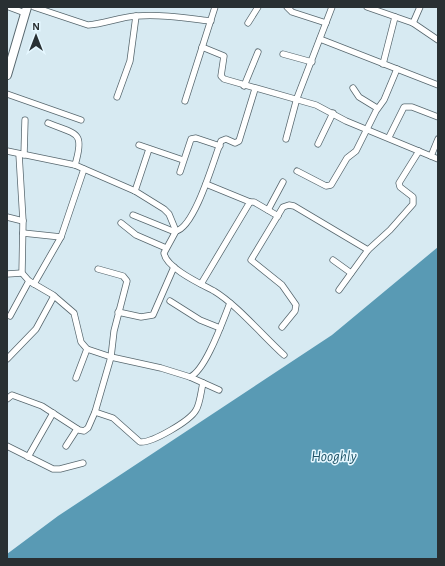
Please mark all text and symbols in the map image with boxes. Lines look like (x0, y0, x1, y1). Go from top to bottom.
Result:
north arrow (16, 16, 56, 56)
text: N (32, 21, 40, 32)
water label: Hooghly (311, 449, 357, 464)

